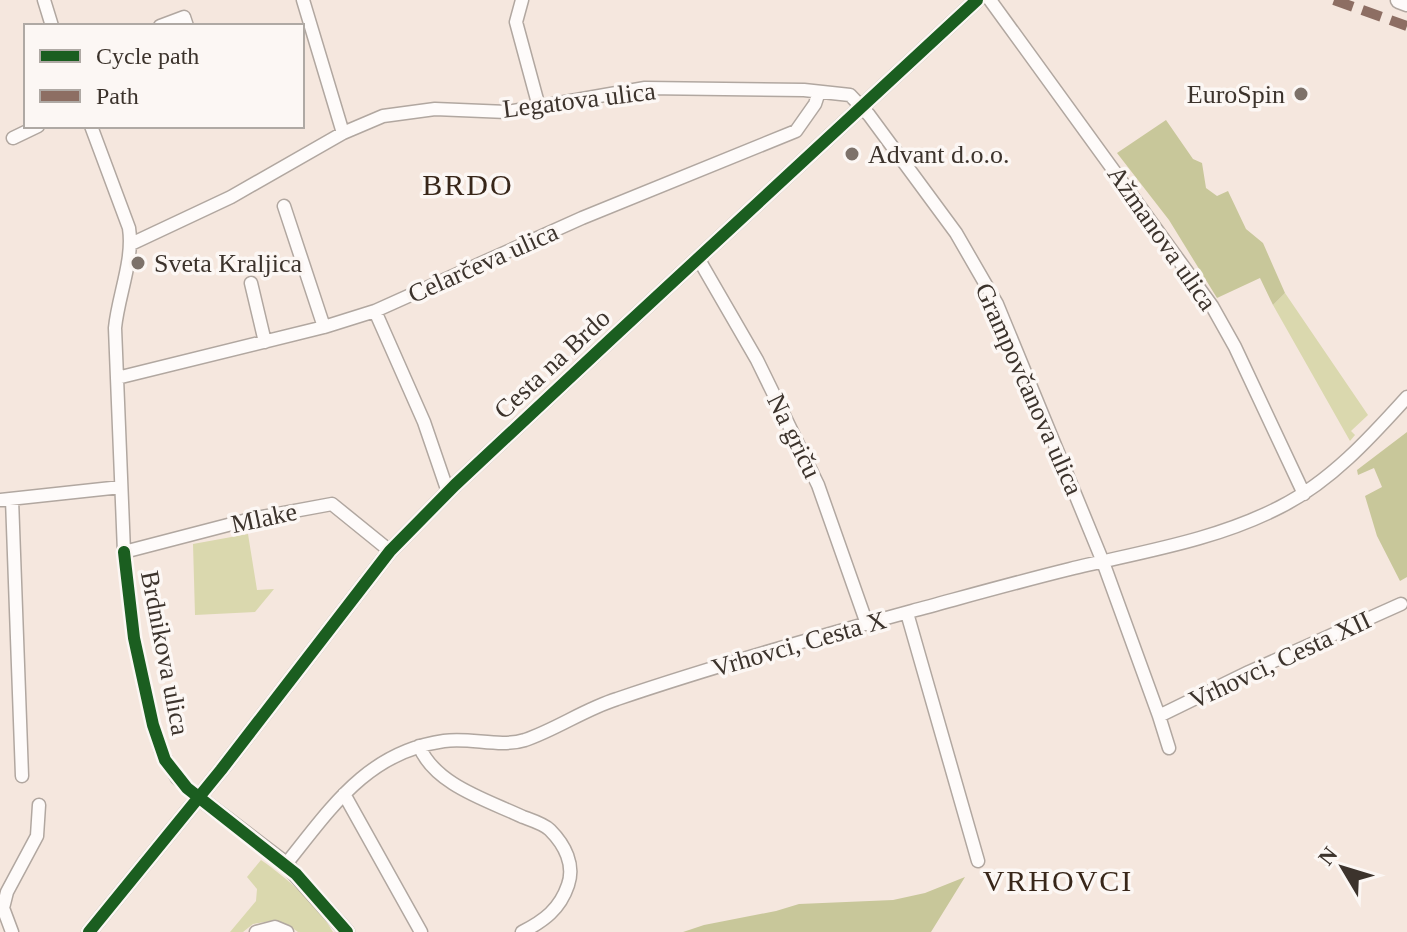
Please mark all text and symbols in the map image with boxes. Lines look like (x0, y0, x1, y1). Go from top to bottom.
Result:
legend (24, 24, 304, 128)
text: Cycle path (96, 43, 199, 69)
street label: Legatova ulica (501, 76, 658, 124)
place label: EuroSpin (1187, 80, 1285, 109)
text: Path (96, 83, 139, 109)
marker: EuroSpin (1292, 85, 1310, 103)
place label: Advant d.o.o. (868, 140, 1010, 169)
marker: Advant d.o.o. (843, 145, 861, 163)
street label: Ažmanova ulica (1101, 160, 1223, 316)
district label: BRDO (422, 168, 514, 201)
street label: Celarčeva ulica (404, 217, 563, 309)
place label: Sveta Kraljica (154, 249, 302, 278)
marker: Sveta Kraljica (129, 254, 147, 272)
street label: Grampovčanova ulica (969, 279, 1089, 500)
street label: Cesta na Brdo (488, 303, 616, 425)
street label: Na griču (761, 389, 827, 483)
street label: Mlake (229, 497, 299, 539)
street label: Brdnikova ulica (135, 568, 195, 738)
street label: Vrhovci, Cesta X (709, 605, 890, 683)
street label: Vrhovci, Cesta XII (1185, 605, 1375, 715)
north arrow (1303, 828, 1383, 908)
text: N (1313, 842, 1342, 870)
district label: VRHOVCI (983, 864, 1133, 897)

